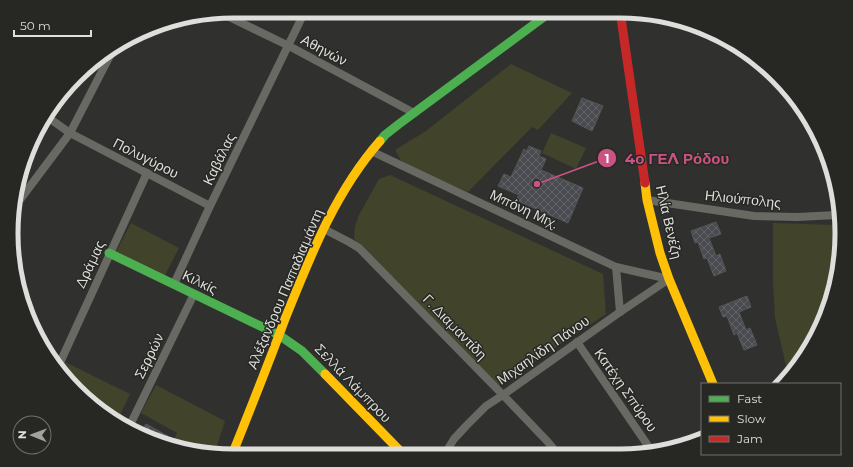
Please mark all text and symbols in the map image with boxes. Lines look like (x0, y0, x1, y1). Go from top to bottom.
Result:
scale bar (14, 12, 91, 38)
text: 50 m (20, 18, 51, 33)
street label: Αθηνών (298, 30, 350, 70)
street label: Καβάλας (199, 130, 239, 188)
street label: Πολυγύρου (110, 134, 182, 182)
callout: 4ο ΓΕΛ Ρόδου (597, 145, 738, 172)
text: 4ο ΓΕΛ Ρόδου (625, 149, 729, 168)
text: 1 (605, 151, 609, 166)
street label: Ηλία Βενέζη (652, 183, 686, 261)
street label: Μπόνη Μιχ. (487, 185, 561, 233)
street label: Ηλιούπολης (704, 186, 782, 212)
street label: Αλέξανδρου Παπαδιαμάντη (243, 206, 327, 372)
street label: Δράμας (71, 237, 109, 291)
street label: Κιλκίς (179, 266, 221, 298)
street label: Γ. Διαμαντίδη (419, 290, 491, 364)
street label: Μιχαηλίδη Πάνου (493, 311, 593, 389)
street label: Σερρών (130, 330, 168, 382)
street label: Σελλά Λάμπρου (311, 340, 395, 426)
street label: Κατέχη Σπύρου (591, 345, 661, 435)
legend (701, 383, 841, 455)
text: Fast (737, 391, 762, 406)
text: Slow (737, 411, 766, 426)
north arrow (12, 415, 52, 455)
text: N (15, 430, 29, 439)
text: Jam (736, 431, 763, 446)

